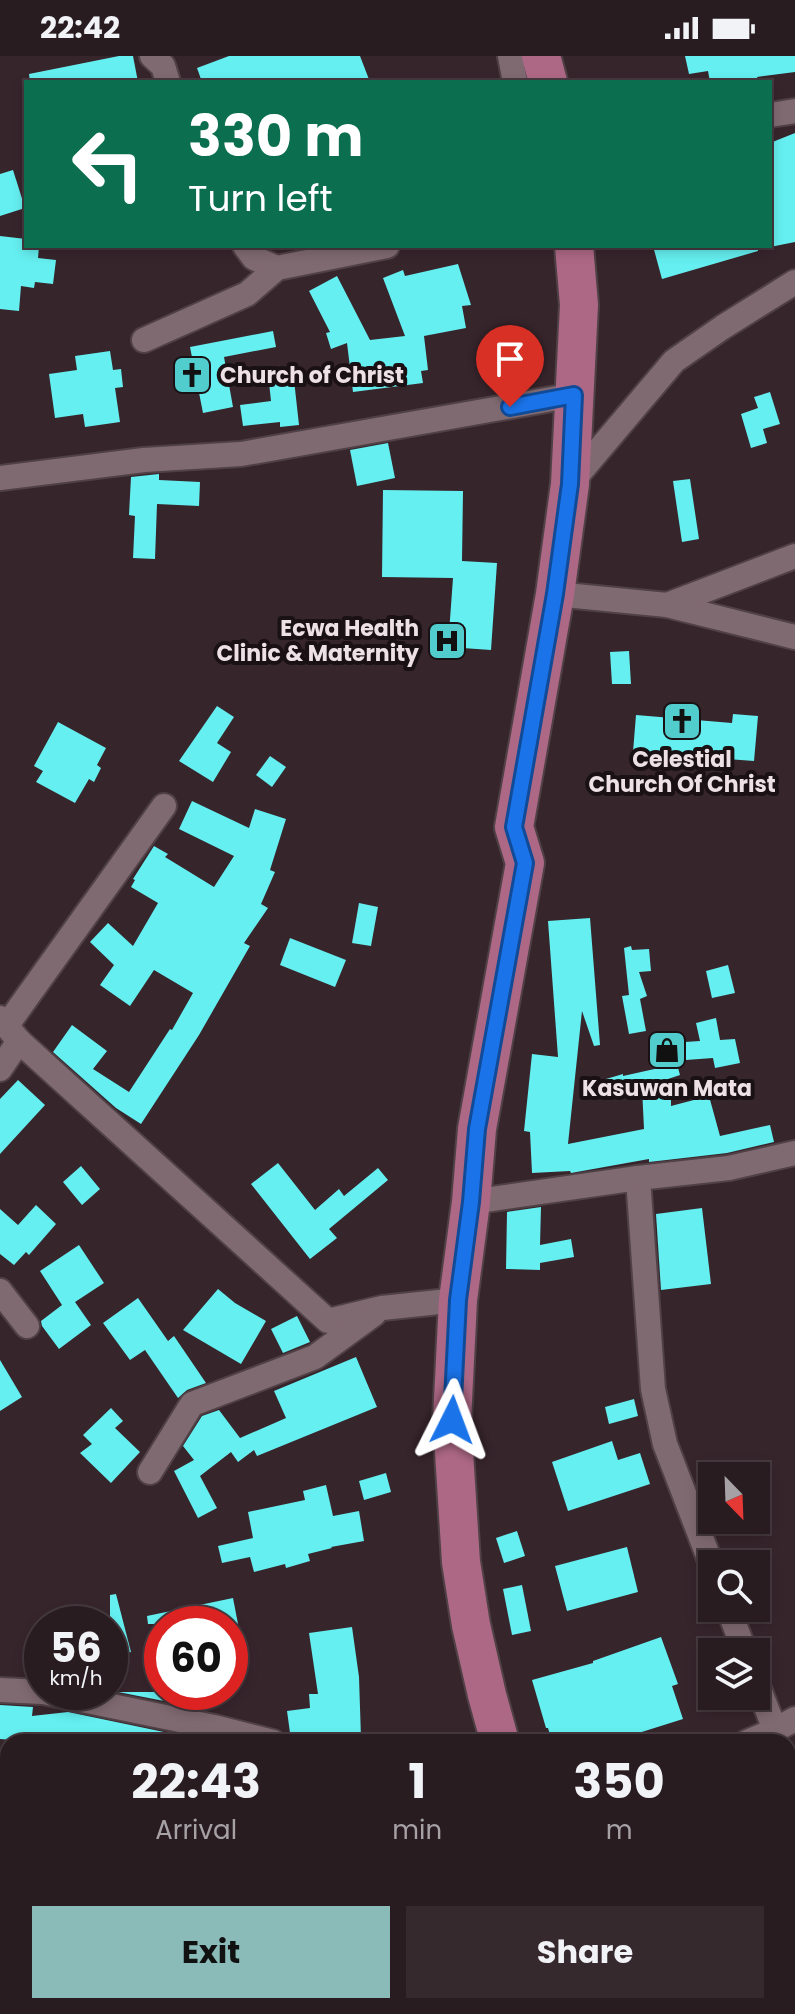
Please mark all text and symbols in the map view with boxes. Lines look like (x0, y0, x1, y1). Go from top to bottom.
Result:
text: 22:42 (40, 6, 120, 49)
text: 330 m (188, 97, 363, 176)
icon: left (56, 112, 160, 216)
text: Turn left (188, 173, 333, 224)
pin (476, 325, 544, 407)
icon: arrive (488, 337, 532, 381)
church icon: Church of Christ (171, 354, 213, 396)
place label: Church of Christ (220, 360, 404, 391)
place label: Ecwa Health Clinic & Maternity (217, 613, 419, 669)
hospital icon: Ecwa Health Clinic & Maternity (426, 620, 468, 662)
church icon: Celestial Church Of Christ (661, 700, 703, 742)
place label: Celestial Church Of Christ (588, 744, 776, 800)
shop icon: Kasuwan Mata (646, 1029, 688, 1071)
place label: Kasuwan Mata (582, 1073, 752, 1104)
position arrow (410, 1378, 494, 1462)
north arrow (698, 1462, 770, 1534)
map controls (698, 1462, 770, 1710)
button: search (698, 1550, 770, 1622)
speed limit sign: 60 (144, 1606, 248, 1710)
text: 56 (50, 1620, 102, 1676)
button: layers (698, 1638, 770, 1710)
text: km/h (49, 1664, 103, 1692)
text: 22:43 (131, 1748, 261, 1815)
text: 1 (408, 1748, 426, 1815)
text: 350 (573, 1748, 665, 1815)
text: Arrival (155, 1812, 237, 1848)
text: min (392, 1812, 442, 1848)
text: m (606, 1812, 632, 1848)
button: Exit (32, 1906, 390, 1998)
button: Share (406, 1906, 764, 1998)

